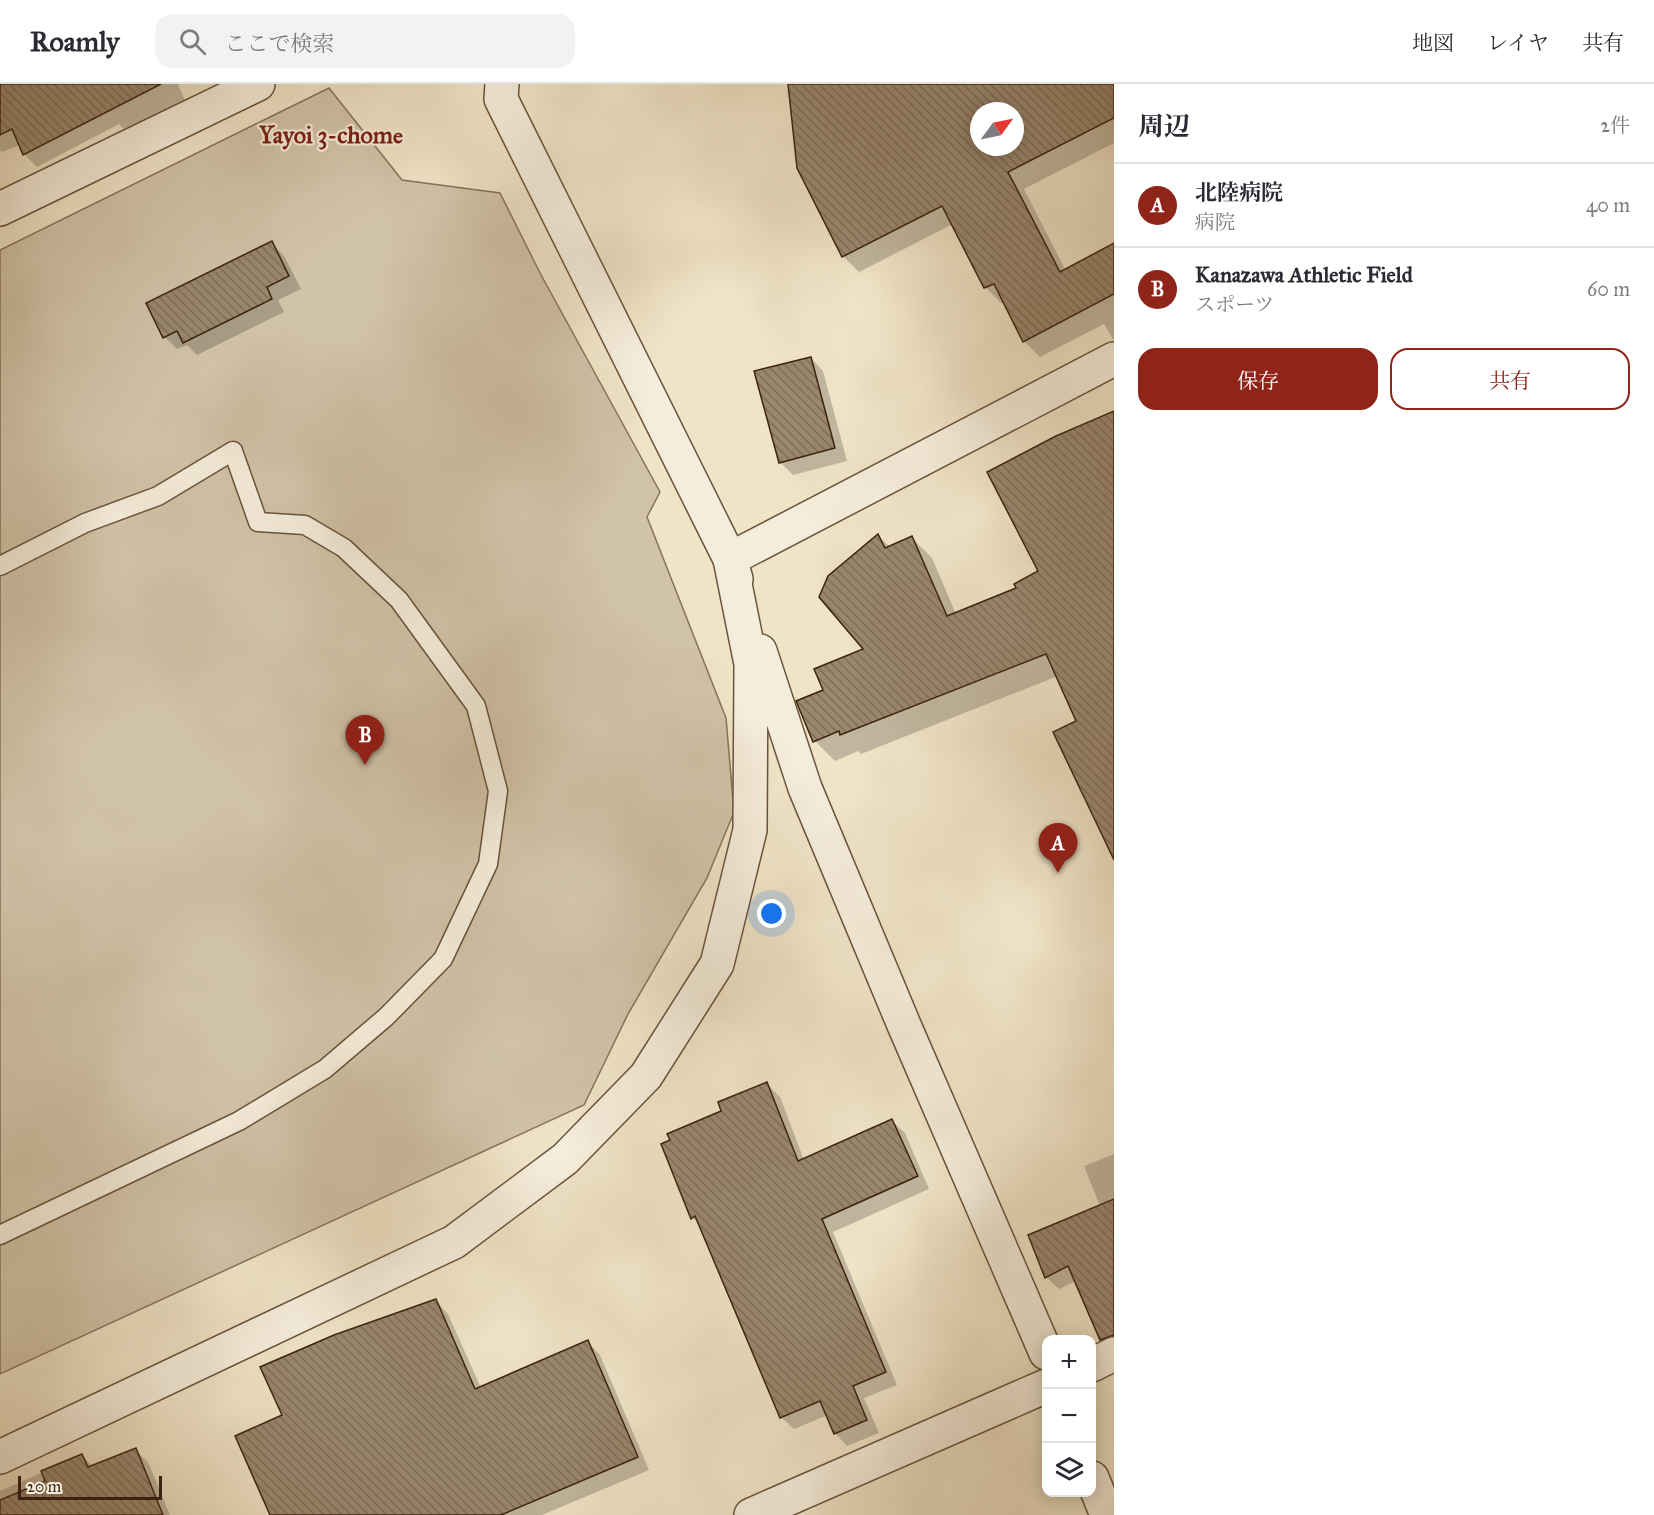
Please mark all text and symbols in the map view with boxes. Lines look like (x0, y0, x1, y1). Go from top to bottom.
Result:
search box (155, 14, 575, 68)
text: Roamly (30, 24, 119, 59)
icon: search (176, 25, 209, 58)
text: ここで検索 (224, 30, 334, 57)
text: 地図 (1412, 30, 1454, 56)
text: レイヤ (1487, 30, 1549, 56)
text: 共有 (1582, 30, 1624, 56)
north arrow (970, 102, 1024, 156)
text: 周辺 (1138, 110, 1190, 142)
text: 2件 (1600, 113, 1630, 137)
district label: Yayoi 3-chome (258, 120, 403, 150)
text: 北陸病院 (1195, 179, 1283, 206)
text: A (1151, 193, 1164, 217)
text: 40 m (1586, 193, 1630, 217)
text: 病院 (1195, 210, 1235, 234)
text: Kanazawa Athletic Field (1195, 261, 1413, 288)
text: B (1151, 277, 1164, 301)
text: 60 m (1587, 277, 1630, 301)
text: スポーツ (1195, 292, 1274, 316)
button: 保存 (1138, 348, 1378, 410)
button: 共有 (1390, 348, 1630, 410)
pin: B (346, 716, 385, 765)
pin: A (1038, 824, 1078, 873)
your location (757, 899, 786, 928)
map controls (1042, 1335, 1096, 1497)
button: + (1042, 1335, 1096, 1389)
button: − (1042, 1389, 1096, 1443)
button: layers (1042, 1443, 1096, 1497)
scale bar (18, 1473, 162, 1500)
text: 20 m (27, 1477, 61, 1496)

